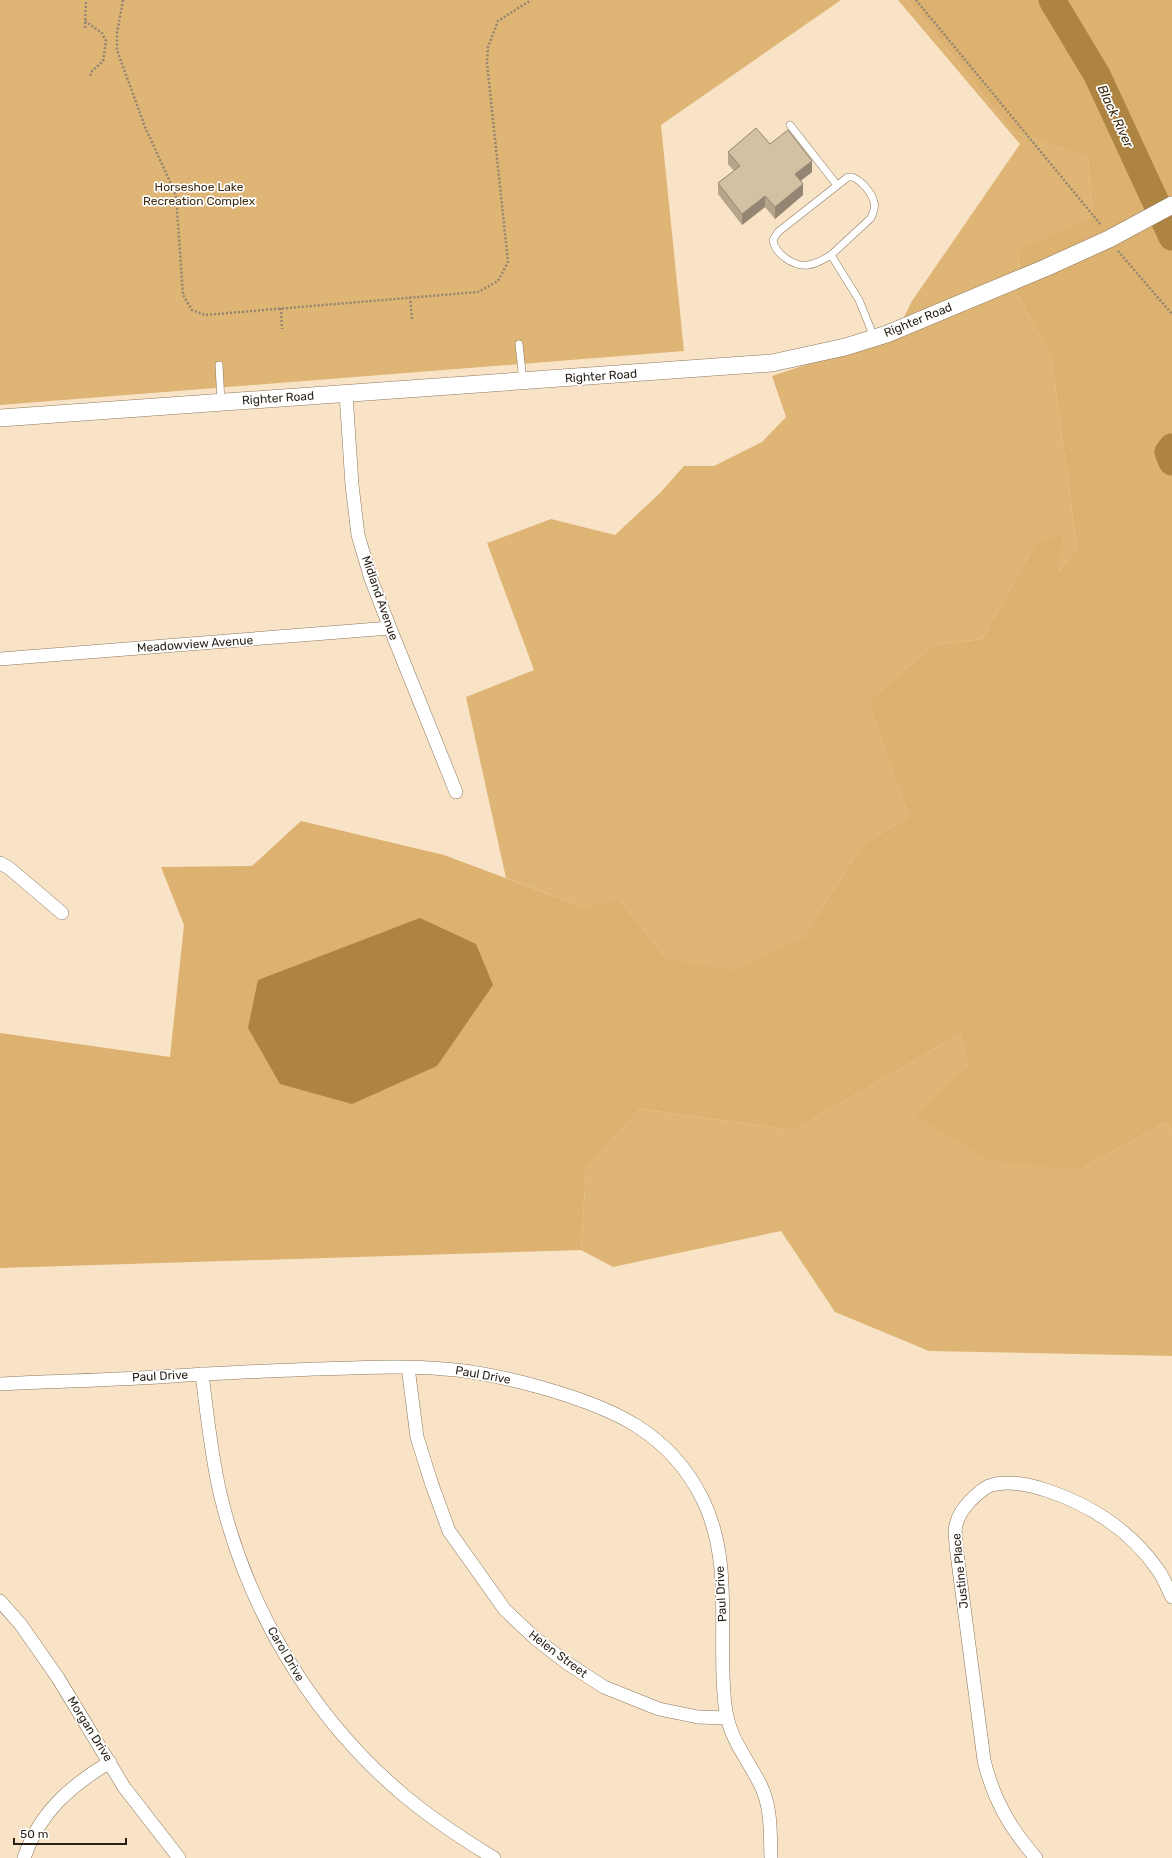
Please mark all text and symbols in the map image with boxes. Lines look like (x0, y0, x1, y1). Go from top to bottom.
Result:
water label: Black River (1095, 83, 1137, 151)
park label: Horseshoe Lake Recreation Complex (143, 180, 256, 208)
street label: Righter Road (882, 300, 954, 340)
street label: Righter Road (564, 366, 638, 386)
street label: Righter Road (241, 388, 315, 408)
street label: Midland Avenue (359, 554, 401, 642)
street label: Meadowview Avenue (136, 633, 254, 655)
street label: Paul Drive (454, 1363, 512, 1387)
street label: Paul Drive (132, 1368, 189, 1384)
street label: Justine Place (949, 1532, 971, 1610)
street label: Paul Drive (713, 1565, 729, 1622)
street label: Carol Drive (265, 1624, 307, 1684)
street label: Helen Street (526, 1627, 590, 1681)
street label: Morgan Drive (65, 1694, 116, 1764)
scale bar (14, 1820, 126, 1846)
text: 50 m (20, 1827, 48, 1841)

